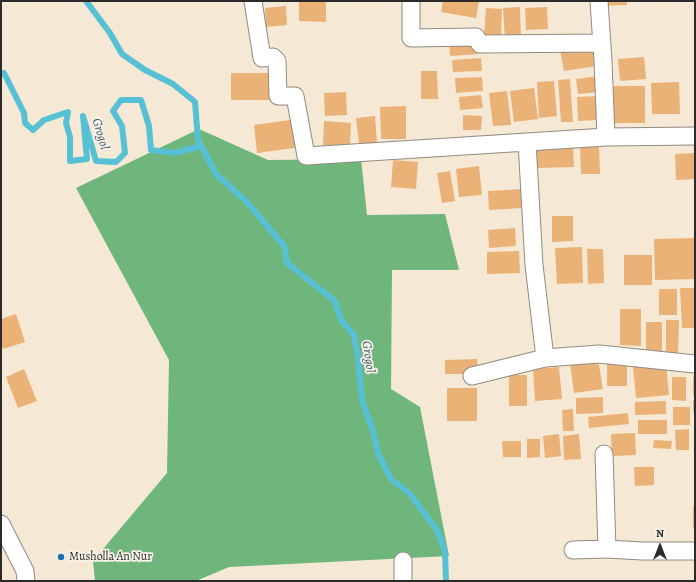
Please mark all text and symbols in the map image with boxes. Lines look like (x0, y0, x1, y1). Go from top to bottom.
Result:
water label: Grogol (88, 116, 112, 152)
water label: Grogol (358, 340, 378, 374)
north arrow (640, 526, 680, 566)
text: N (656, 526, 664, 541)
place label: Musholla An Nur (69, 550, 152, 564)
marker: Musholla An Nur (56, 552, 66, 562)

